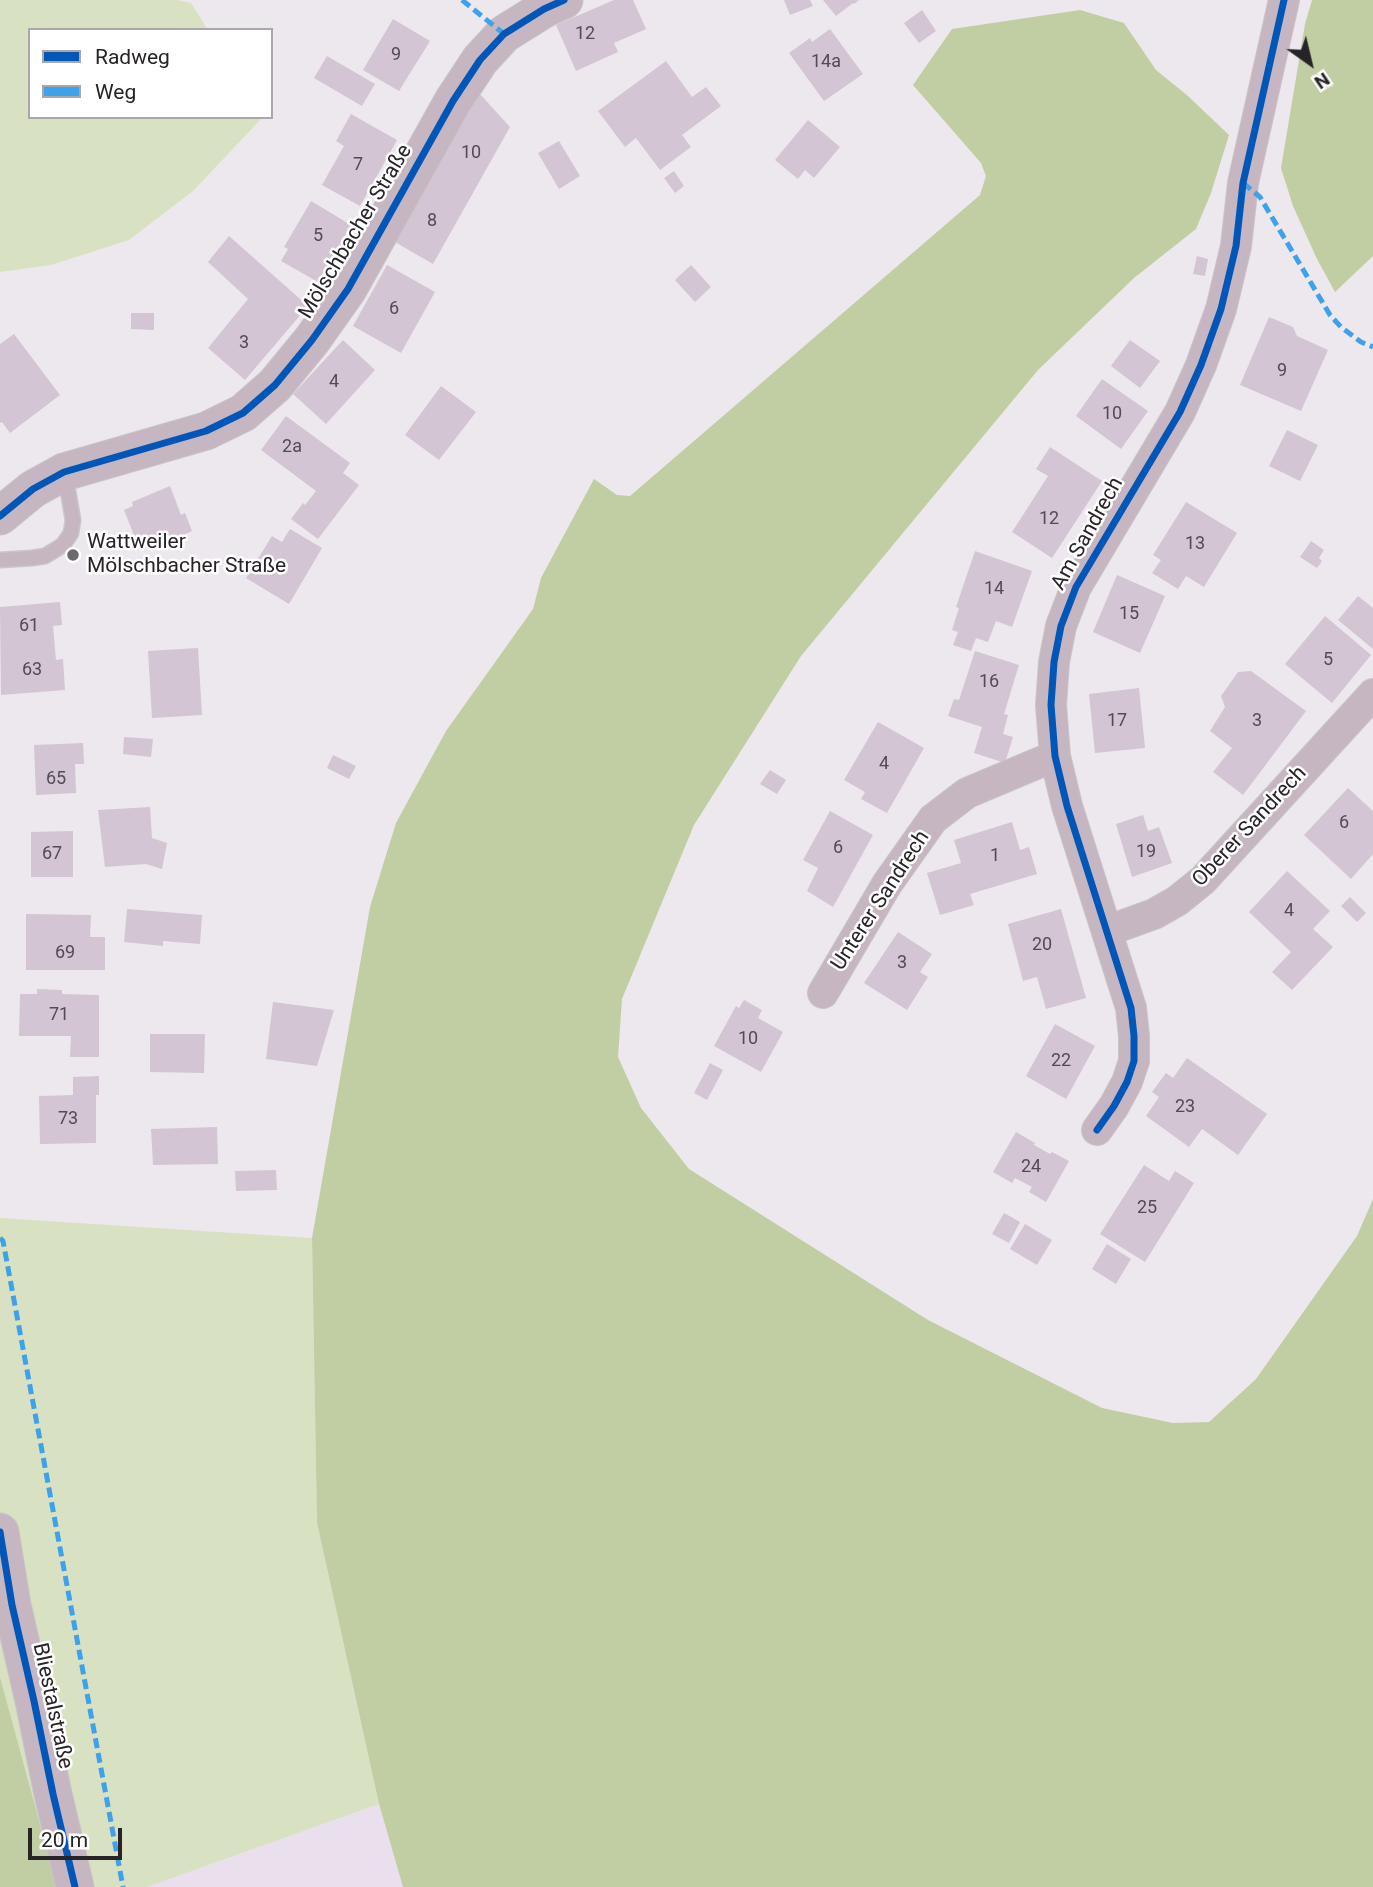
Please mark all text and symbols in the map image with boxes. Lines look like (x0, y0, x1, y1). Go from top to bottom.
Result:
house number: 12 (575, 23, 595, 45)
legend (28, 28, 273, 119)
north arrow (1275, 28, 1345, 98)
house number: 9 (391, 44, 401, 66)
text: Radweg (95, 45, 170, 69)
house number: 14a (811, 51, 841, 73)
text: N (1310, 68, 1334, 94)
text: Weg (95, 80, 136, 104)
street label: Mölschbacher Straße (294, 140, 418, 324)
house number: 10 (461, 142, 481, 164)
house number: 7 (353, 154, 363, 176)
house number: 8 (427, 210, 437, 232)
house number: 5 (313, 225, 323, 247)
house number: 6 (389, 298, 399, 320)
house number: 3 (239, 332, 249, 354)
house number: 9 (1277, 360, 1287, 382)
house number: 4 (329, 371, 339, 393)
house number: 10 (1102, 403, 1122, 425)
house number: 2a (282, 436, 302, 458)
street label: Am Sandrech (1047, 473, 1129, 595)
house number: 12 (1039, 508, 1059, 530)
place label: Wattweiler Mölschbacher Straße (87, 530, 286, 580)
house number: 13 (1185, 533, 1205, 555)
marker: Wattweiler Mölschbacher Straße (65, 547, 81, 563)
house number: 14 (984, 578, 1004, 600)
house number: 15 (1119, 603, 1139, 625)
house number: 61 (19, 615, 39, 637)
house number: 5 (1323, 649, 1333, 671)
house number: 63 (22, 659, 42, 681)
house number: 16 (979, 671, 999, 693)
house number: 17 (1107, 710, 1127, 732)
house number: 3 (1252, 710, 1262, 732)
house number: 4 (879, 753, 889, 775)
street label: Oberer Sandrech (1188, 761, 1312, 893)
house number: 65 (46, 768, 66, 790)
house number: 6 (1339, 812, 1349, 834)
street label: Unterer Sandrech (826, 826, 936, 976)
house number: 6 (833, 837, 843, 859)
house number: 19 (1136, 841, 1156, 863)
house number: 67 (42, 843, 62, 865)
house number: 1 (990, 845, 1000, 867)
house number: 4 (1284, 900, 1294, 922)
house number: 20 (1032, 934, 1052, 956)
house number: 69 (55, 942, 75, 964)
house number: 3 (897, 952, 907, 974)
house number: 71 (49, 1004, 69, 1026)
house number: 10 (738, 1028, 758, 1050)
house number: 22 (1051, 1050, 1071, 1072)
house number: 23 (1175, 1096, 1195, 1118)
house number: 73 (58, 1108, 78, 1130)
house number: 24 (1021, 1156, 1041, 1178)
house number: 25 (1137, 1197, 1157, 1219)
street label: Bliestalstraße (26, 1641, 78, 1771)
scale bar (32, 1814, 126, 1858)
text: 20 m (41, 1828, 88, 1852)

